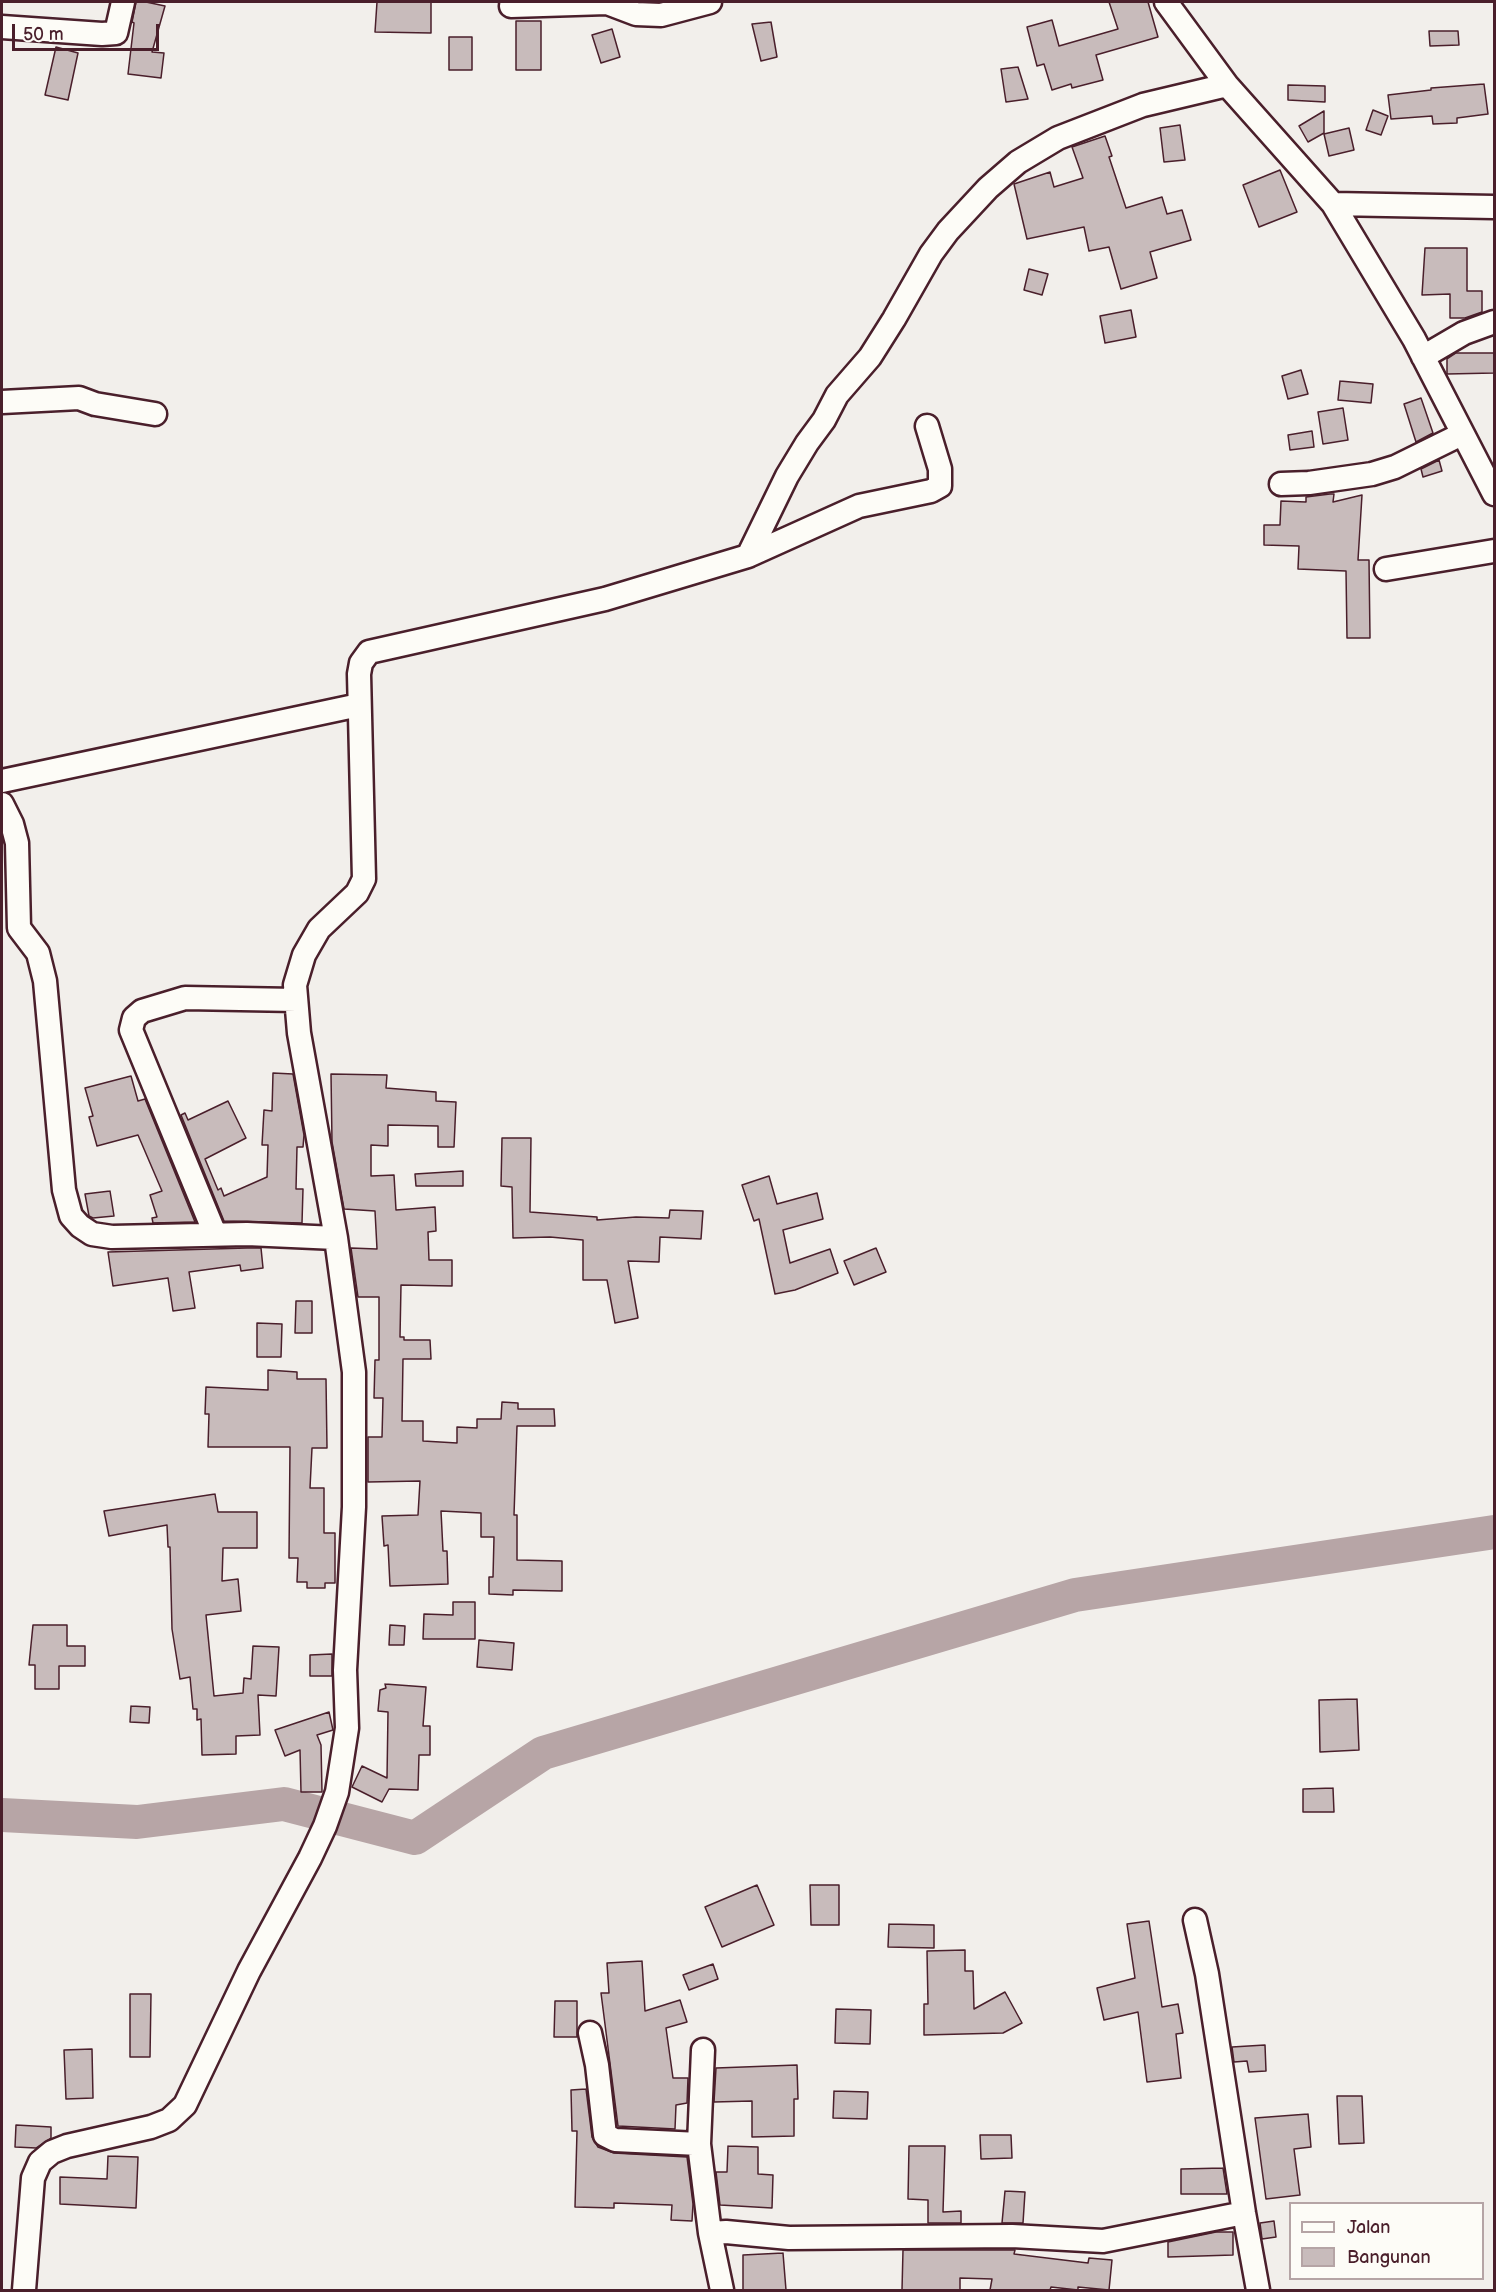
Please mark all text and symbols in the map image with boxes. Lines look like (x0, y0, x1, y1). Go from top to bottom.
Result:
scale bar (15, 12, 162, 50)
text: 50 m (23, 24, 64, 45)
legend (1289, 2202, 1484, 2280)
text: Jalan (1347, 2217, 1390, 2238)
text: Bangunan (1347, 2247, 1431, 2268)

